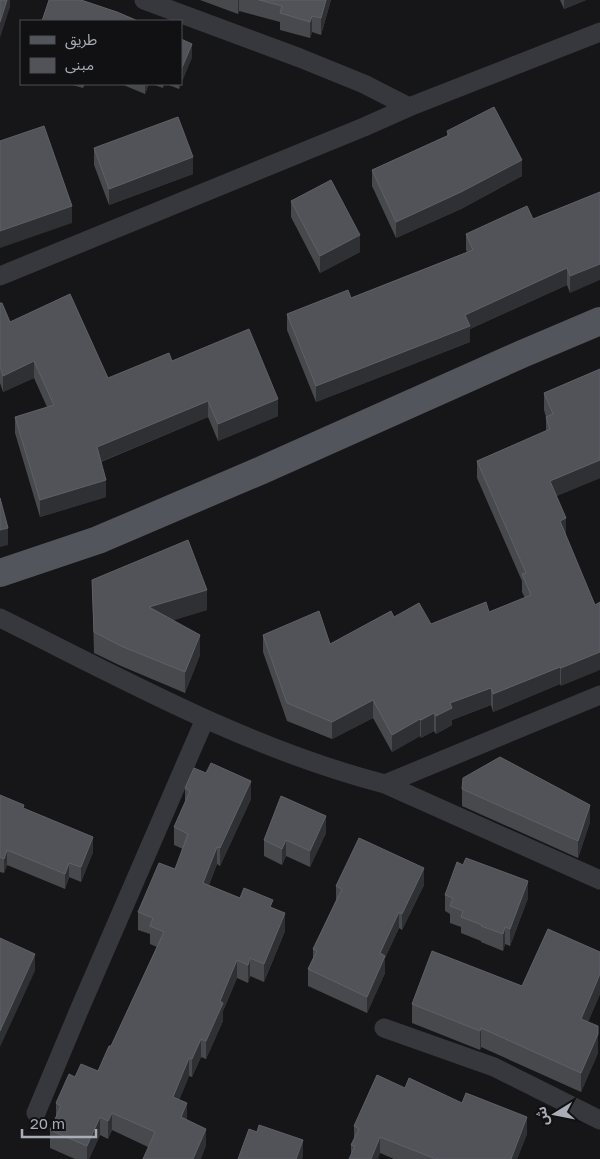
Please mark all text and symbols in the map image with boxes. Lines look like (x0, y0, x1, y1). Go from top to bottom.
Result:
legend (20, 20, 182, 85)
text: طريق (65, 30, 97, 50)
text: مبنى (65, 55, 94, 74)
north arrow (530, 1089, 580, 1139)
text: ش (532, 1105, 552, 1127)
scale bar (22, 1106, 96, 1138)
text: 20 m (30, 1114, 65, 1132)

